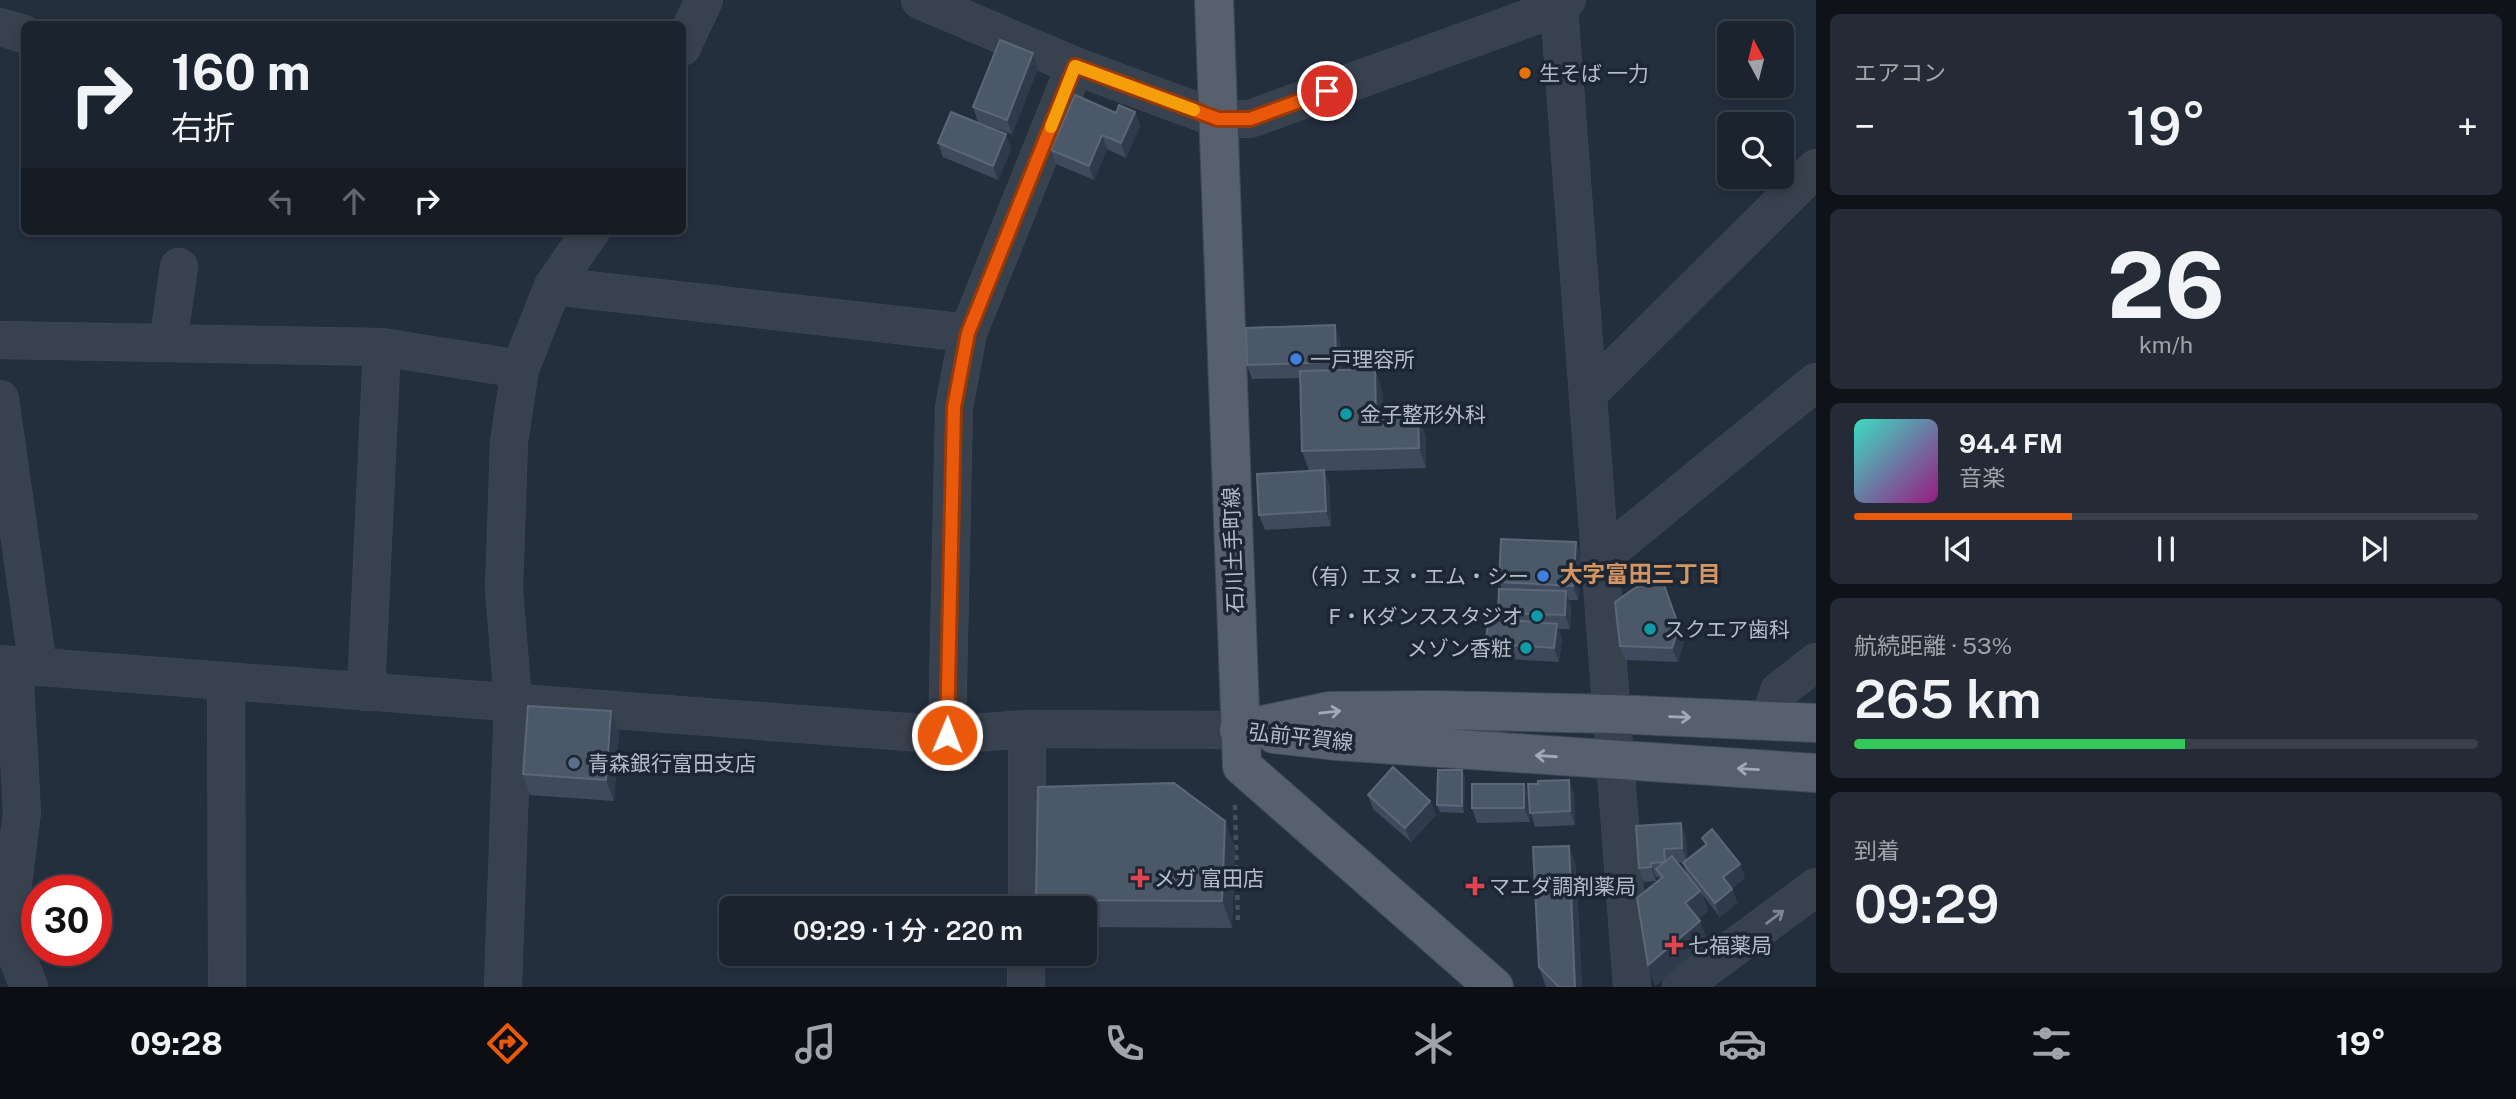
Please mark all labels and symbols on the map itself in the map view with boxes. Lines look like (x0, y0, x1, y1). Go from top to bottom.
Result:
north arrow (1717, 21, 1794, 98)
pin (1297, 61, 1357, 121)
place label: 生そば 一力 (1539, 61, 1649, 86)
marker: 生そば 一力 (1517, 65, 1533, 81)
place label: 一戸理容所 (1310, 347, 1415, 372)
marker: 一戸理容所 (1288, 351, 1304, 367)
place label: 金子整形外科 (1360, 402, 1486, 427)
marker: 金子整形外科 (1338, 406, 1354, 422)
street label: 石川土手町線 (1218, 487, 1248, 613)
district label: 大字富田三丁目 (1560, 560, 1721, 587)
place label: （有）エヌ・エム・シー (1298, 564, 1529, 589)
marker: （有）エヌ・エム・シー (1535, 568, 1551, 584)
place label: F・Kダンススタジオ (1329, 604, 1523, 629)
marker: F・Kダンススタジオ (1529, 608, 1545, 624)
place label: スクエア歯科 (1664, 617, 1790, 642)
marker: スクエア歯科 (1642, 621, 1658, 637)
place label: メゾン香粧 (1407, 636, 1512, 661)
marker: メゾン香粧 (1518, 640, 1534, 656)
position arrow (910, 698, 984, 772)
one-way arrow (1318, 706, 1341, 719)
one-way arrow (1668, 710, 1691, 723)
street label: 弘前平賀線 (1247, 719, 1355, 755)
one-way arrow (1536, 749, 1558, 762)
place label: 青森銀行富田支店 (588, 751, 756, 776)
marker: 青森銀行富田支店 (566, 755, 582, 771)
one-way arrow (1737, 762, 1760, 775)
place label: メガ 富田店 (1154, 866, 1264, 891)
marker: メガ 富田店 (1132, 870, 1148, 886)
place label: マエダ調剤薬局 (1489, 874, 1636, 899)
speed limit sign: 30 (21, 875, 112, 966)
marker: マエダ調剤薬局 (1467, 878, 1483, 894)
one-way arrow (1766, 910, 1784, 925)
place label: 七福薬局 (1688, 933, 1772, 958)
marker: 七福薬局 (1666, 937, 1682, 953)

